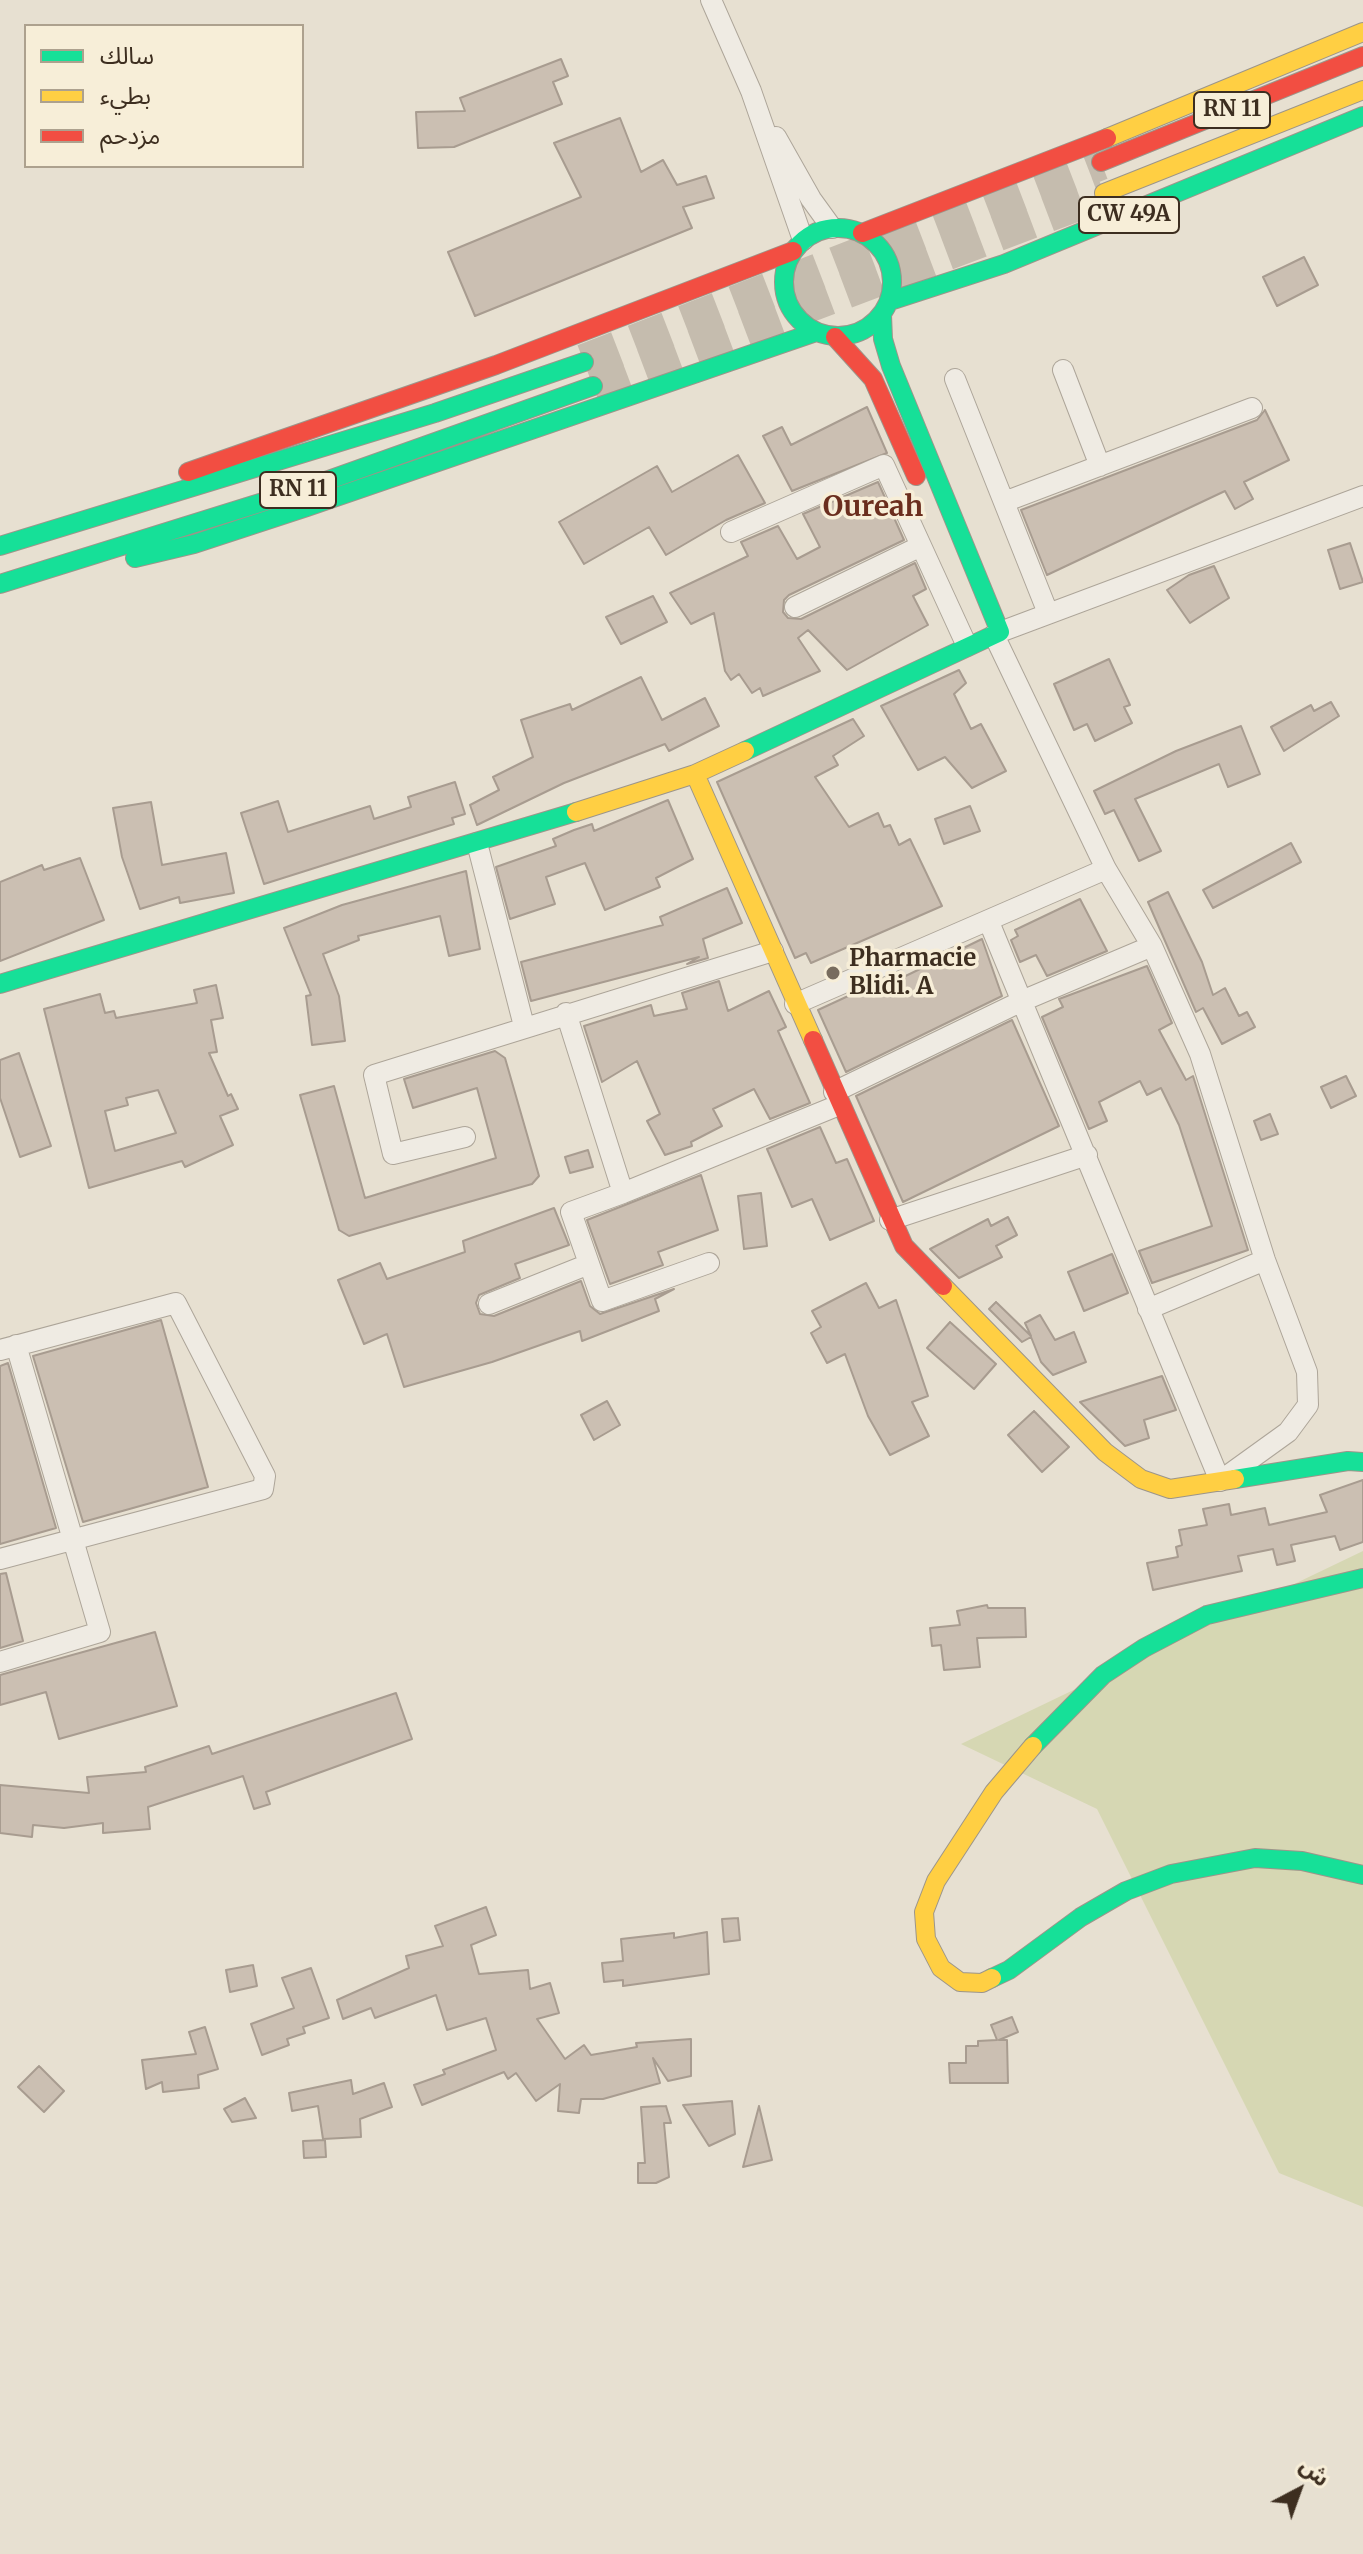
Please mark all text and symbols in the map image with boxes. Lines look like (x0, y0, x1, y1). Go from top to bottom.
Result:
legend (24, 24, 304, 168)
text: سالك (100, 40, 154, 71)
text: بطيء (100, 80, 151, 111)
road number: RN 11 (1194, 92, 1270, 128)
text: مزدحم (100, 120, 160, 151)
road number: CW 49A (1079, 197, 1179, 233)
road number: RN 11 (260, 472, 336, 508)
district label: Oureah (823, 491, 923, 525)
place label: Pharmacie Blidi. A (849, 945, 976, 1001)
marker: Pharmacie Blidi. A (824, 964, 842, 982)
north arrow (1259, 2450, 1339, 2530)
text: ش (1294, 2451, 1335, 2492)

